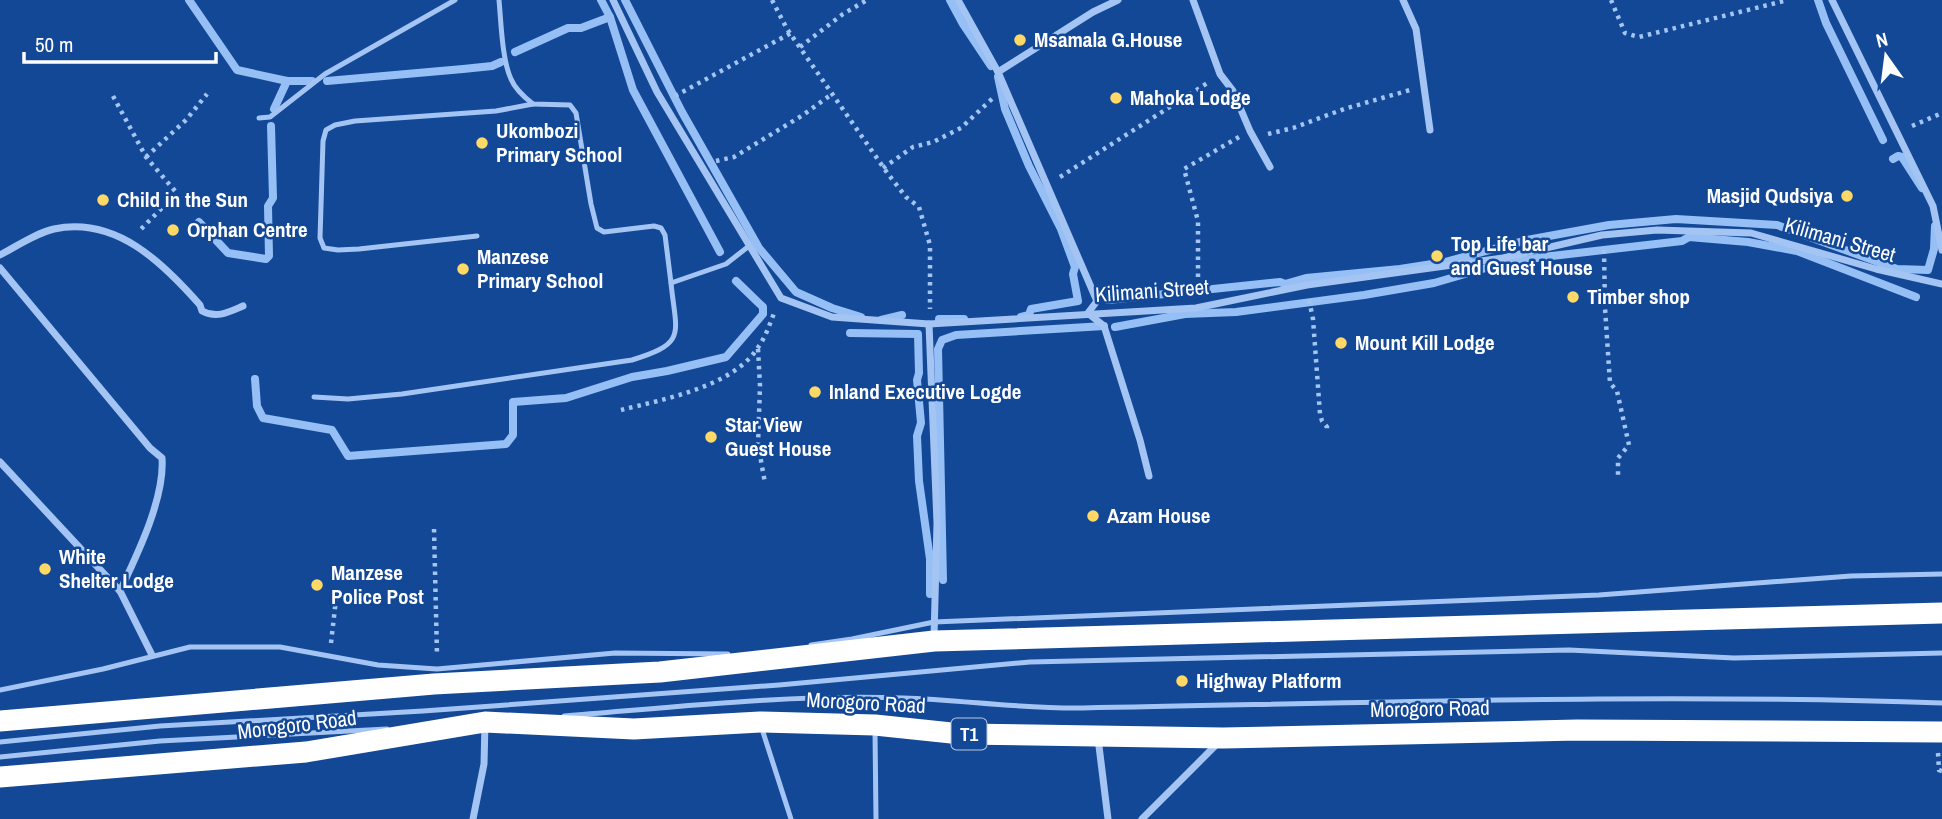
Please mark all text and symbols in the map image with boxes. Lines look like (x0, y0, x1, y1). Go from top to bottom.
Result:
scale bar (24, 21, 217, 65)
north arrow (1851, 21, 1921, 91)
place label: Msamala G.House (1034, 25, 1182, 54)
text: N (1873, 26, 1890, 53)
text: 50 m (35, 30, 73, 59)
marker: Msamala G.House (1012, 32, 1028, 48)
place label: Mahoka Lodge (1130, 83, 1251, 112)
marker: Mahoka Lodge (1108, 90, 1124, 106)
place label: Ukombozi Primary School (496, 116, 622, 169)
marker: Ukombozi Primary School (474, 135, 490, 151)
place label: Masjid Qudsiya (1707, 181, 1833, 210)
place label: Child in the Sun (117, 185, 248, 214)
marker: Masjid Qudsiya (1839, 188, 1855, 204)
marker: Child in the Sun (95, 192, 111, 208)
street label: Kilimani Street (1781, 210, 1899, 269)
place label: Orphan Centre (187, 215, 308, 244)
marker: Orphan Centre (165, 222, 181, 238)
place label: Top Life bar and Guest House (1451, 229, 1593, 282)
place label: Manzese Primary School (477, 242, 603, 295)
marker: Top Life bar and Guest House (1429, 248, 1445, 264)
marker: Manzese Primary School (455, 261, 471, 277)
street label: Kilimani Street (1094, 272, 1210, 309)
place label: Timber shop (1587, 282, 1690, 311)
marker: Timber shop (1565, 289, 1581, 305)
place label: Mount Kill Lodge (1355, 328, 1495, 357)
marker: Mount Kill Lodge (1333, 335, 1349, 351)
place label: Inland Executive Logde (829, 377, 1021, 406)
marker: Inland Executive Logde (807, 384, 823, 400)
place label: Star View Guest House (725, 410, 831, 463)
marker: Star View Guest House (703, 429, 719, 445)
place label: Azam House (1107, 501, 1210, 530)
marker: Azam House (1085, 508, 1101, 524)
place label: White Shelter Lodge (59, 542, 174, 595)
place label: Manzese Police Post (331, 558, 424, 611)
marker: White Shelter Lodge (37, 561, 53, 577)
marker: Manzese Police Post (309, 577, 325, 593)
place label: Highway Platform (1196, 666, 1341, 695)
marker: Highway Platform (1174, 673, 1190, 689)
street label: Morogoro Road (806, 685, 927, 720)
street label: Morogoro Road (1370, 693, 1490, 724)
street label: Morogoro Road (236, 703, 358, 746)
road number: T1 (951, 719, 986, 750)

